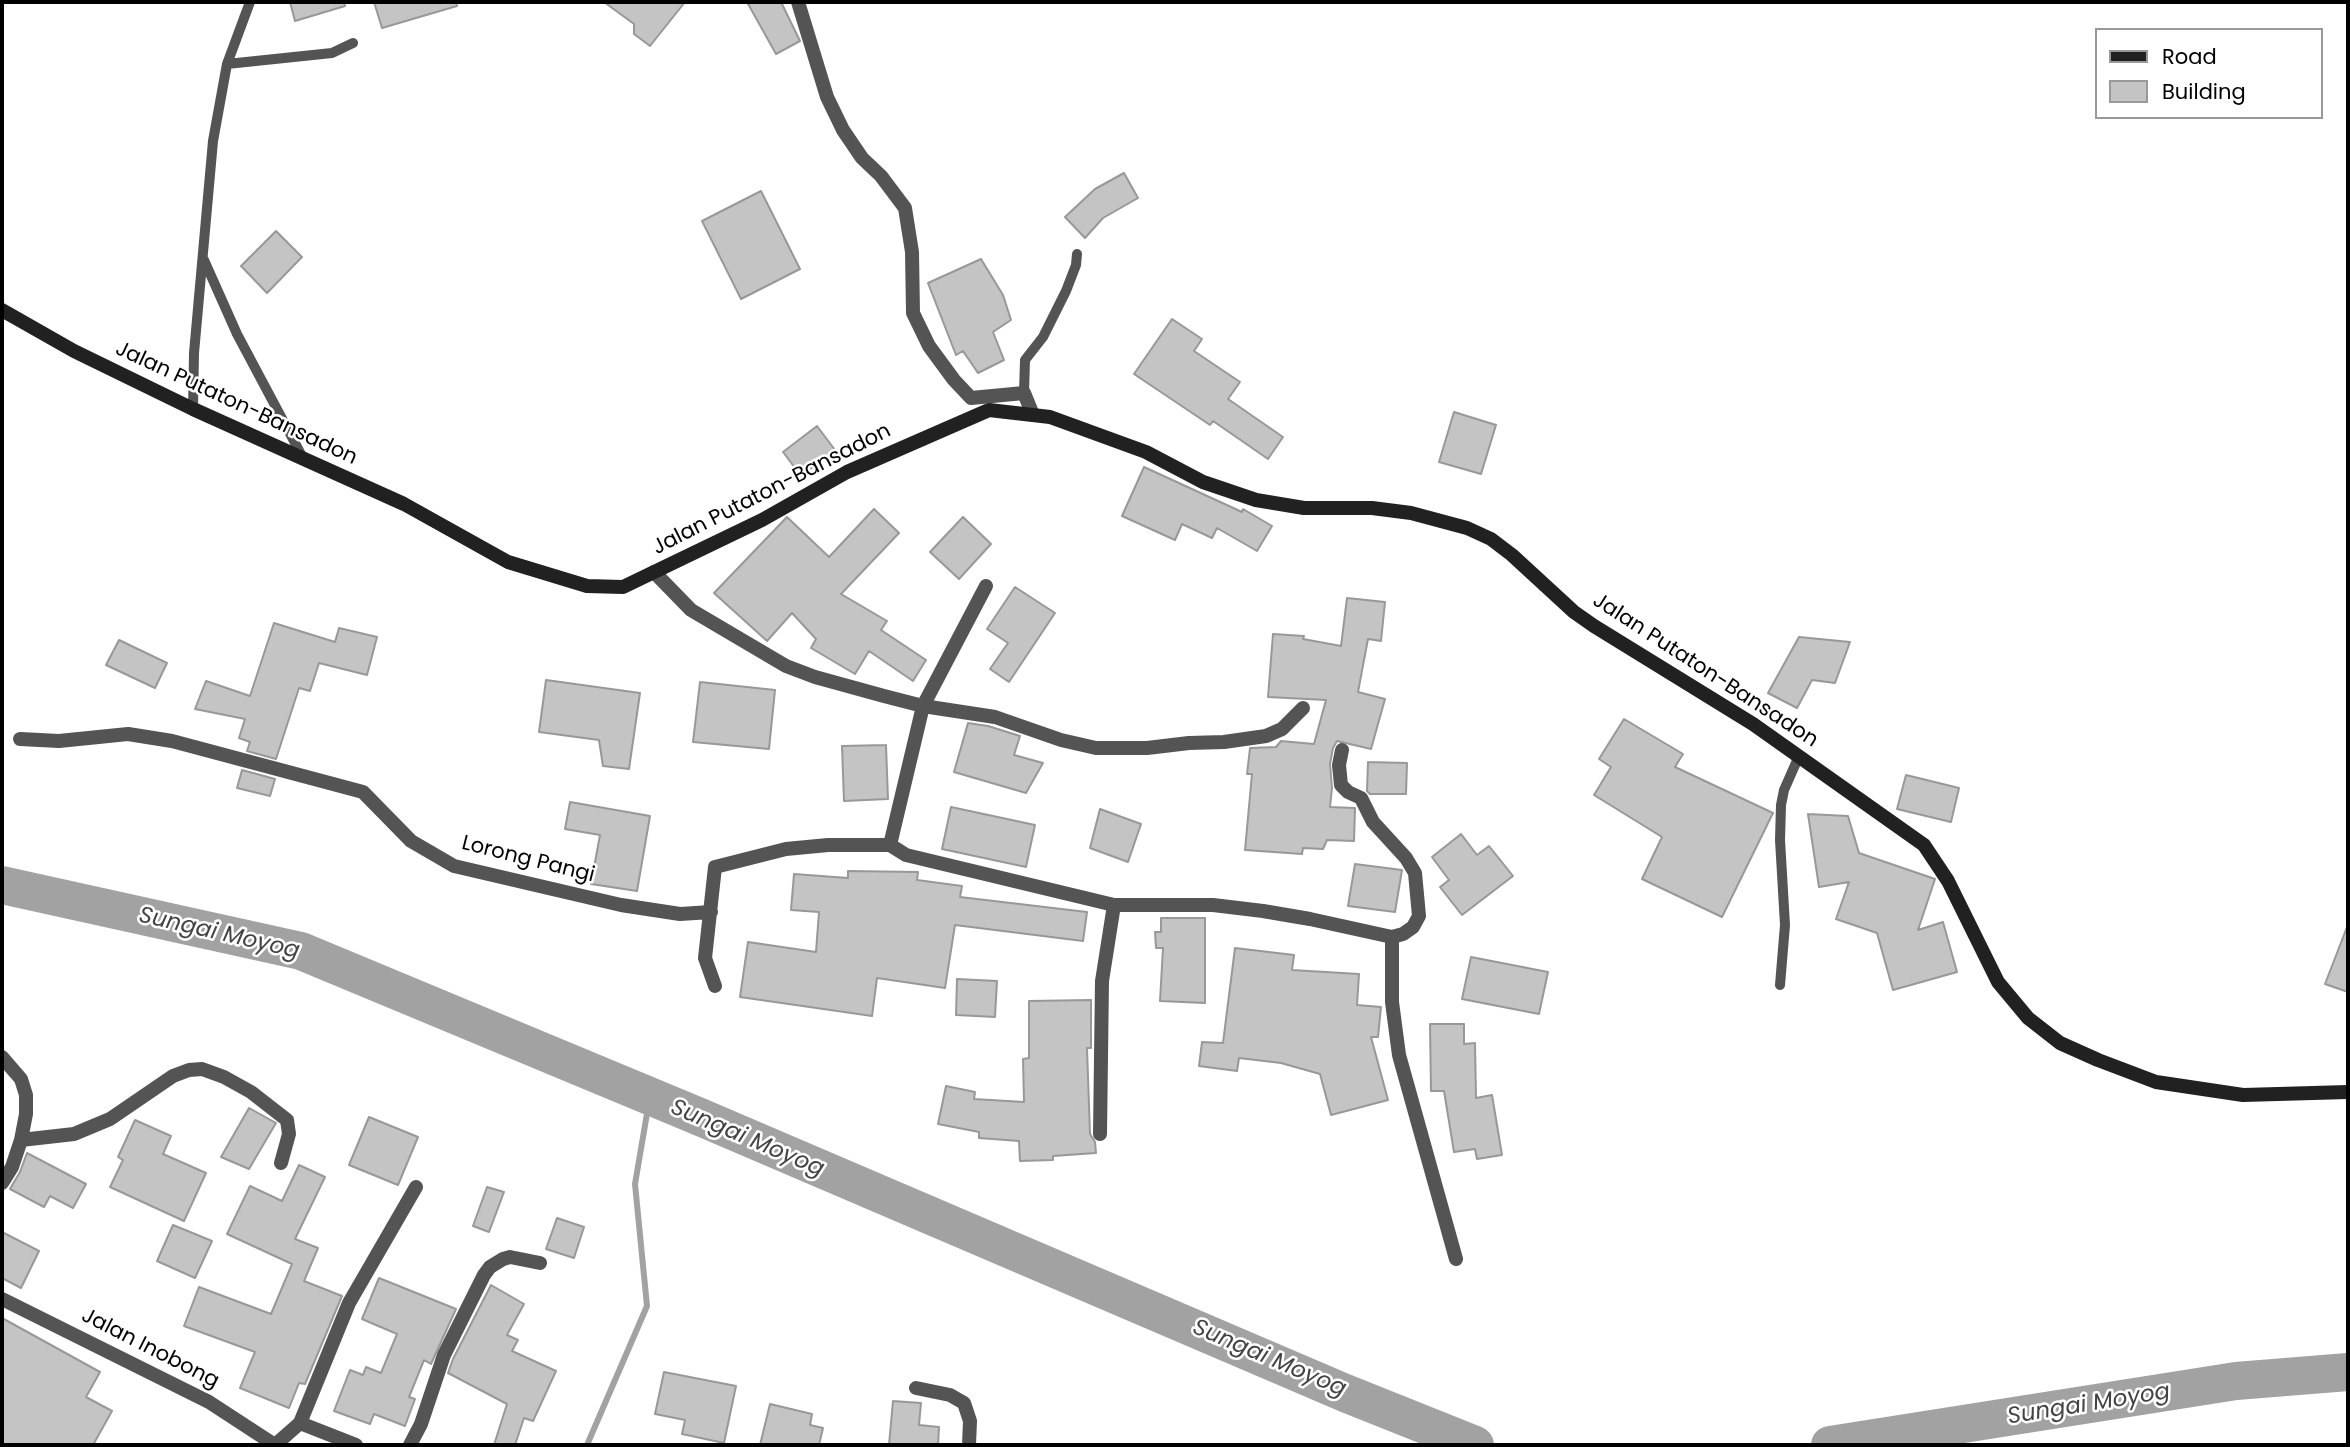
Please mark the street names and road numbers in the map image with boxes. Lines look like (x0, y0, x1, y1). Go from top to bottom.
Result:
street label: Jalan Putaton-Bansadon (111, 337, 361, 471)
street label: Jalan Putaton-Bansadon (649, 419, 895, 561)
street label: Jalan Putaton-Bansadon (1587, 589, 1823, 753)
street label: Lorong Pangi (459, 831, 597, 889)
street label: Jalan Inobong (77, 1303, 223, 1395)

